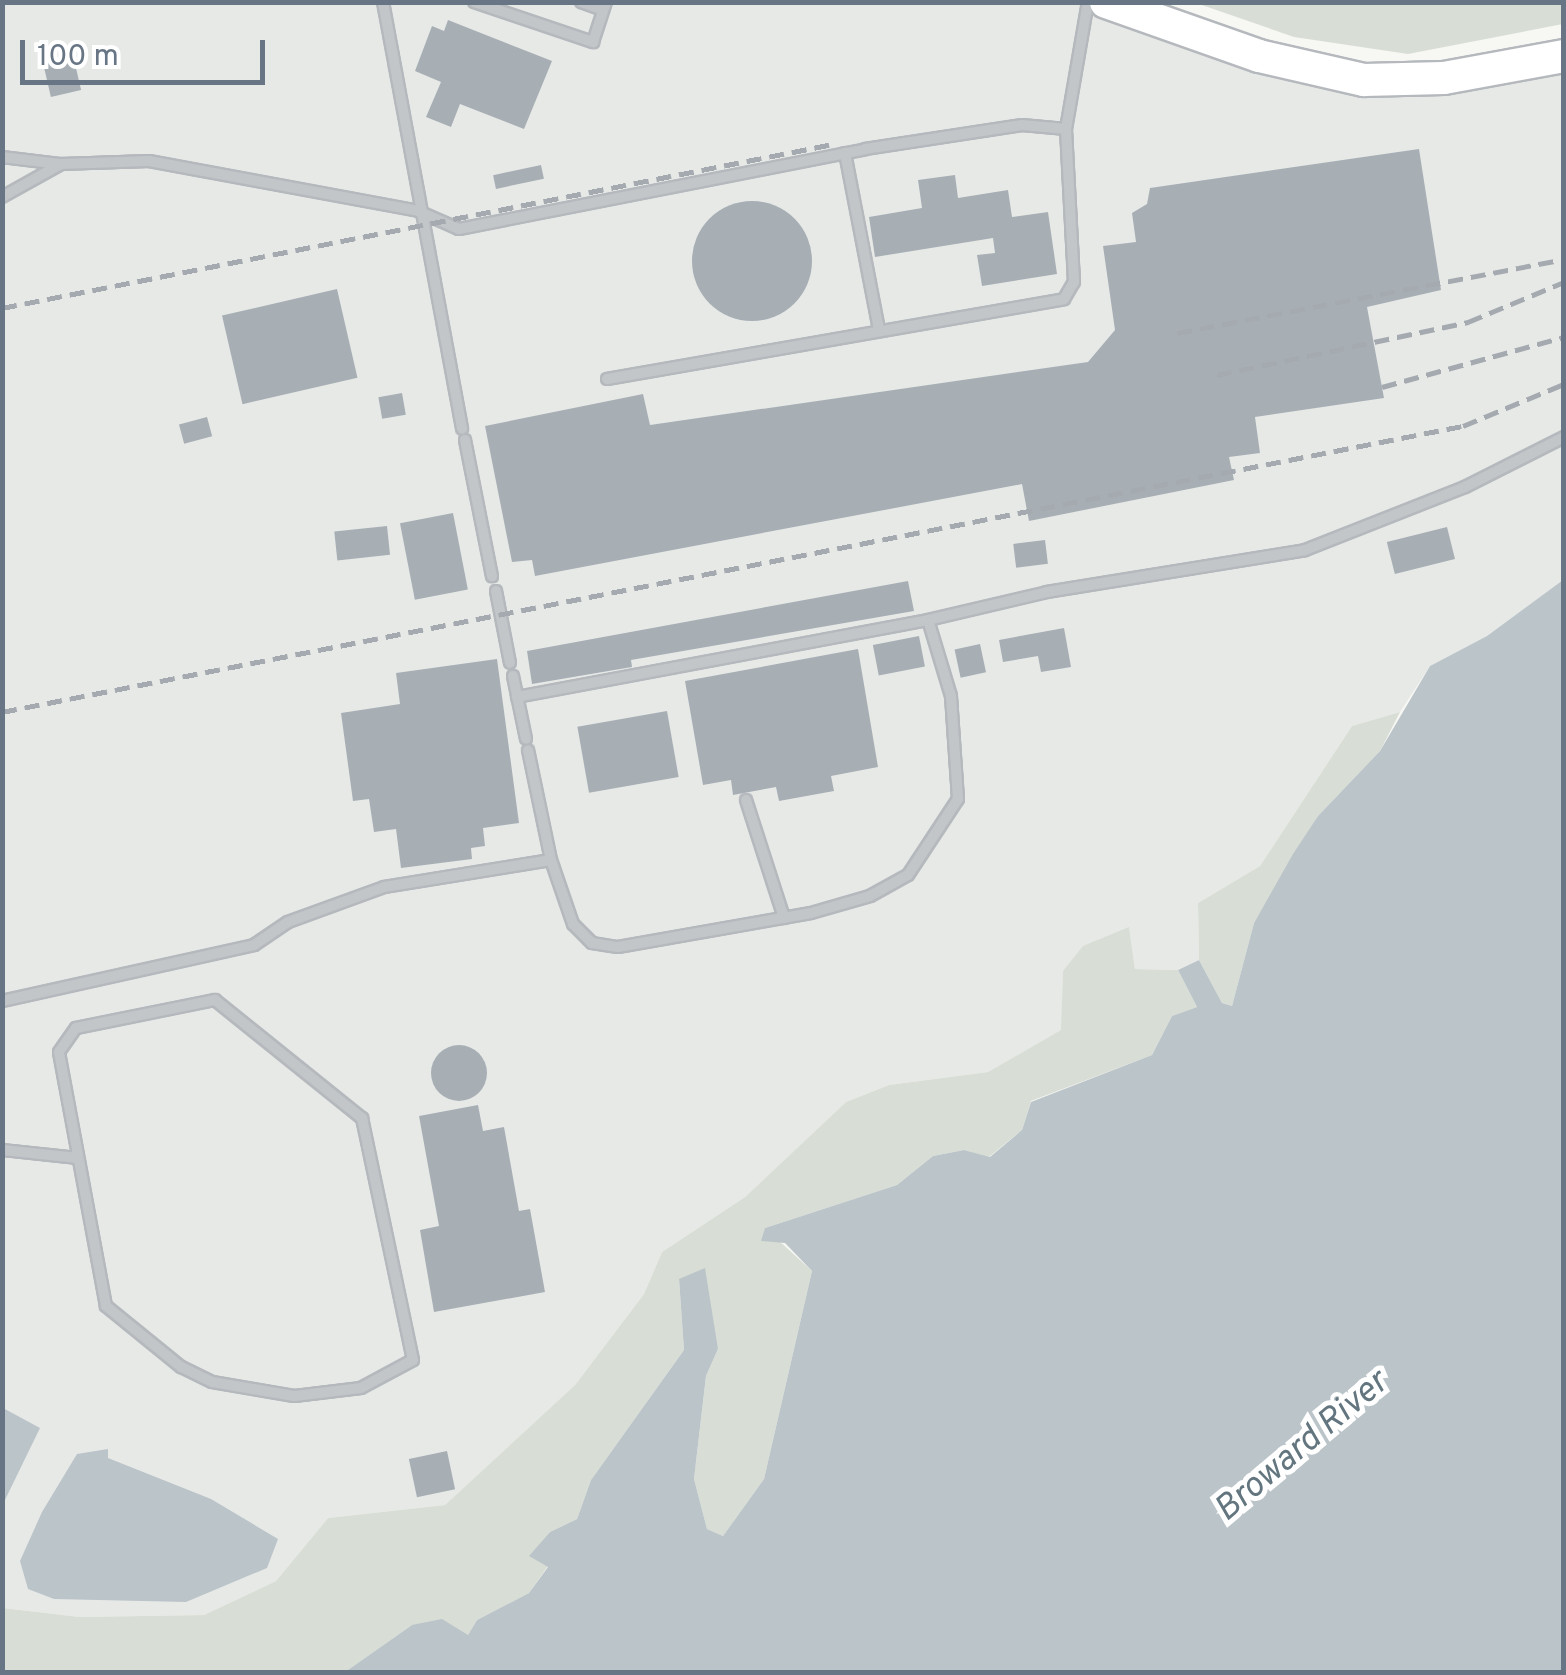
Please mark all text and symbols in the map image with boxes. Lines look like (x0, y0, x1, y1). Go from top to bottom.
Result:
scale bar (25, 20, 270, 82)
text: 100 m (37, 39, 119, 76)
water label: Broward River (1207, 1362, 1397, 1532)

